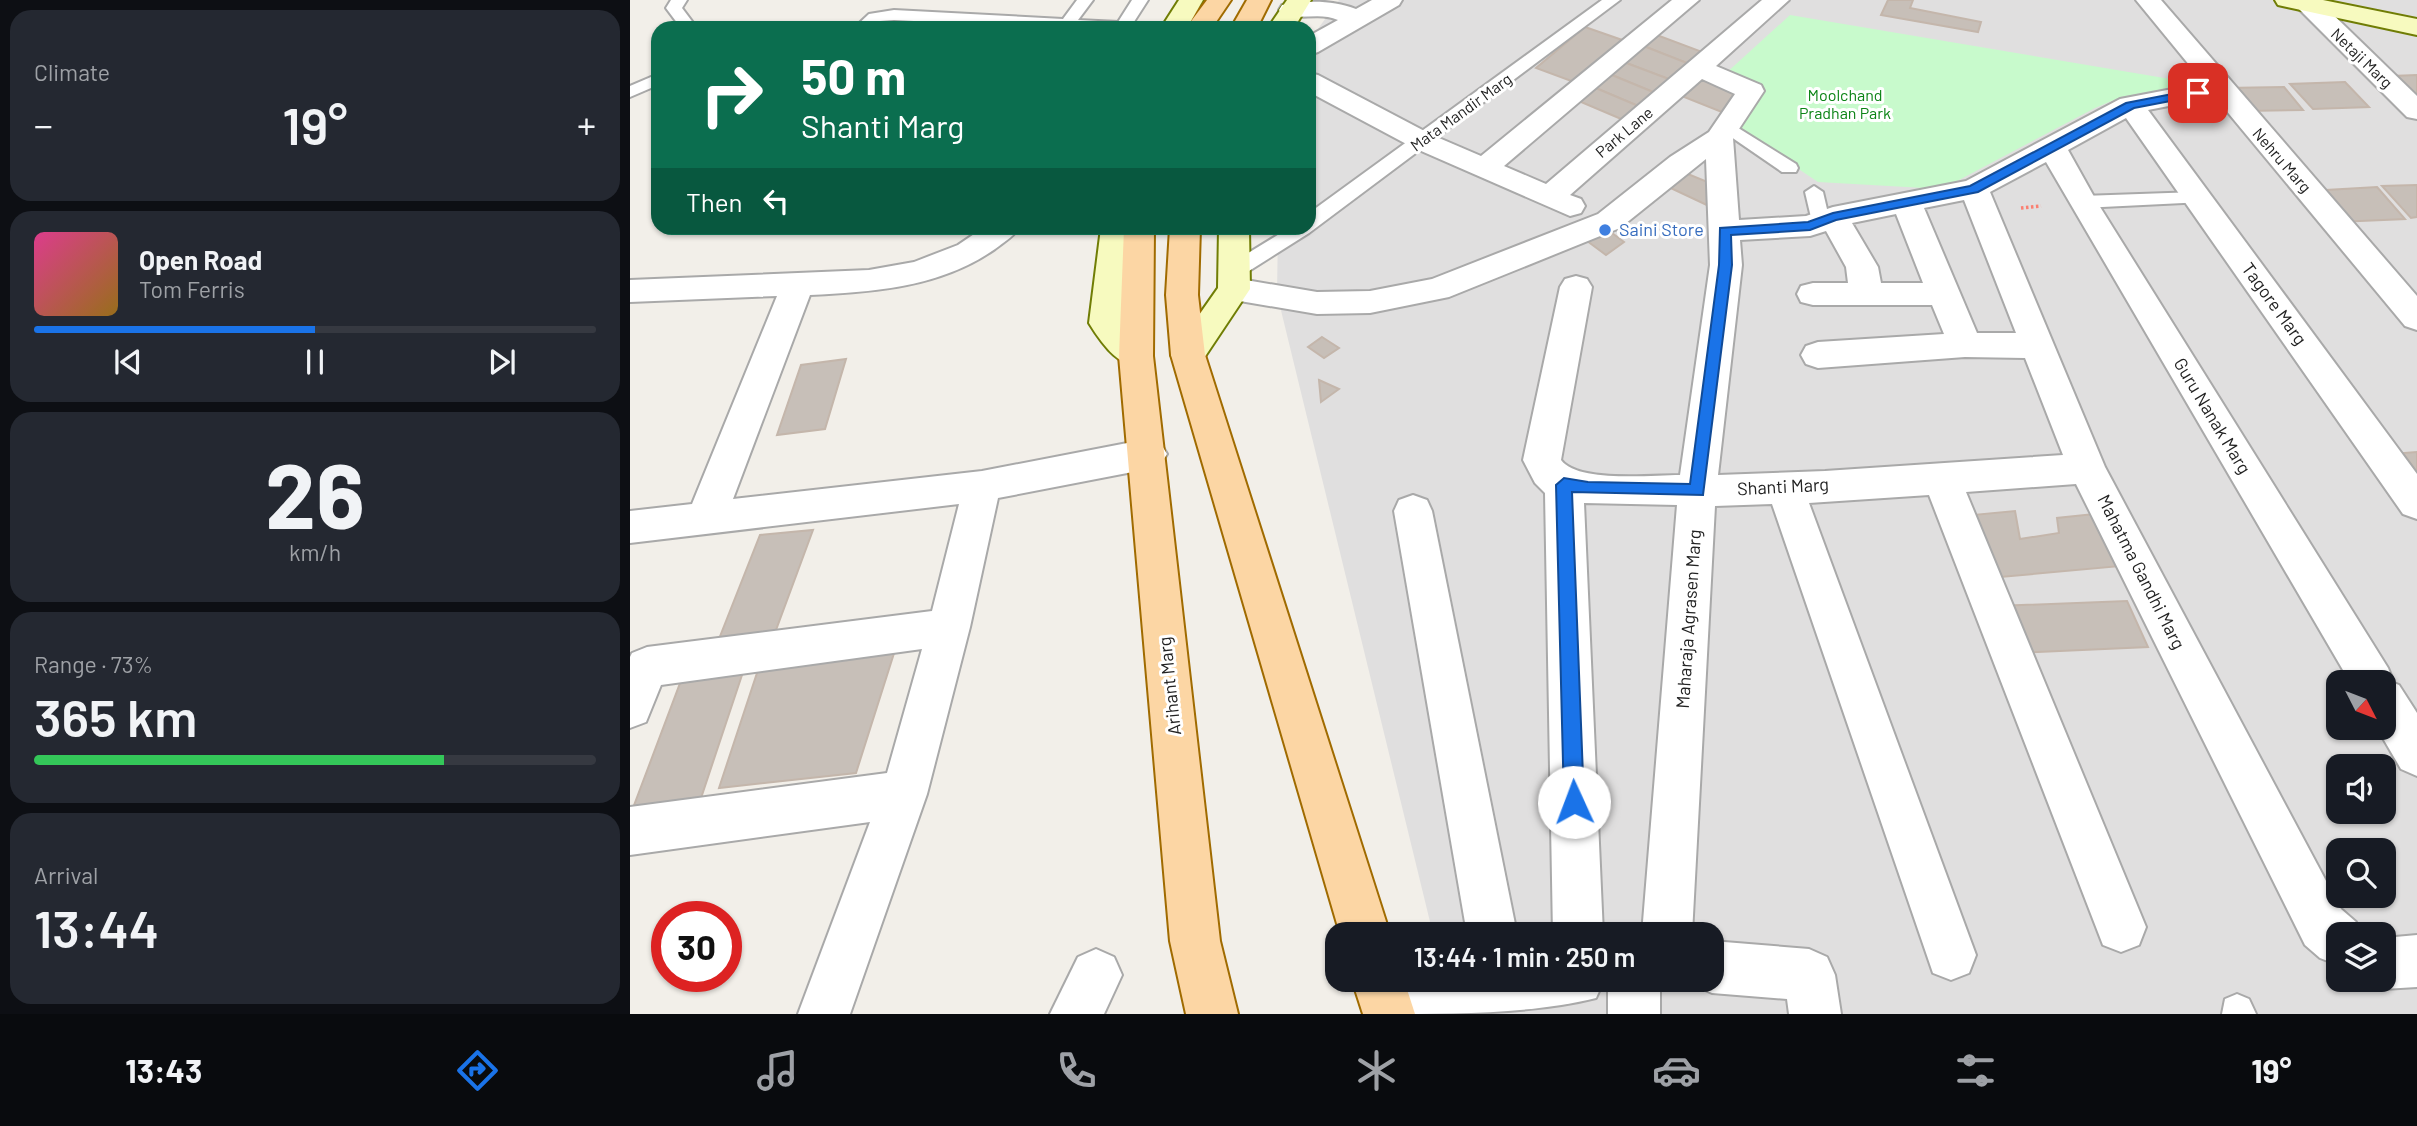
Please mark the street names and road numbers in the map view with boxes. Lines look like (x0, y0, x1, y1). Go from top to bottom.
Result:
street label: Netaji Marg (2328, 24, 2397, 92)
street label: Mata Mandir Marg (1406, 68, 1515, 155)
street label: Park Lane (1591, 102, 1656, 161)
street label: Nehru Marg (2249, 123, 2316, 196)
street label: Tagore Marg (2238, 258, 2312, 349)
street label: Guru Nanak Marg (2170, 354, 2256, 477)
street label: Shanti Marg (1736, 473, 1829, 499)
street label: Mahatma Gandhi Marg (2093, 491, 2190, 653)
street label: Maharaja Agrasen Marg (1671, 529, 1705, 709)
street label: Arihant Marg (1153, 636, 1185, 736)

